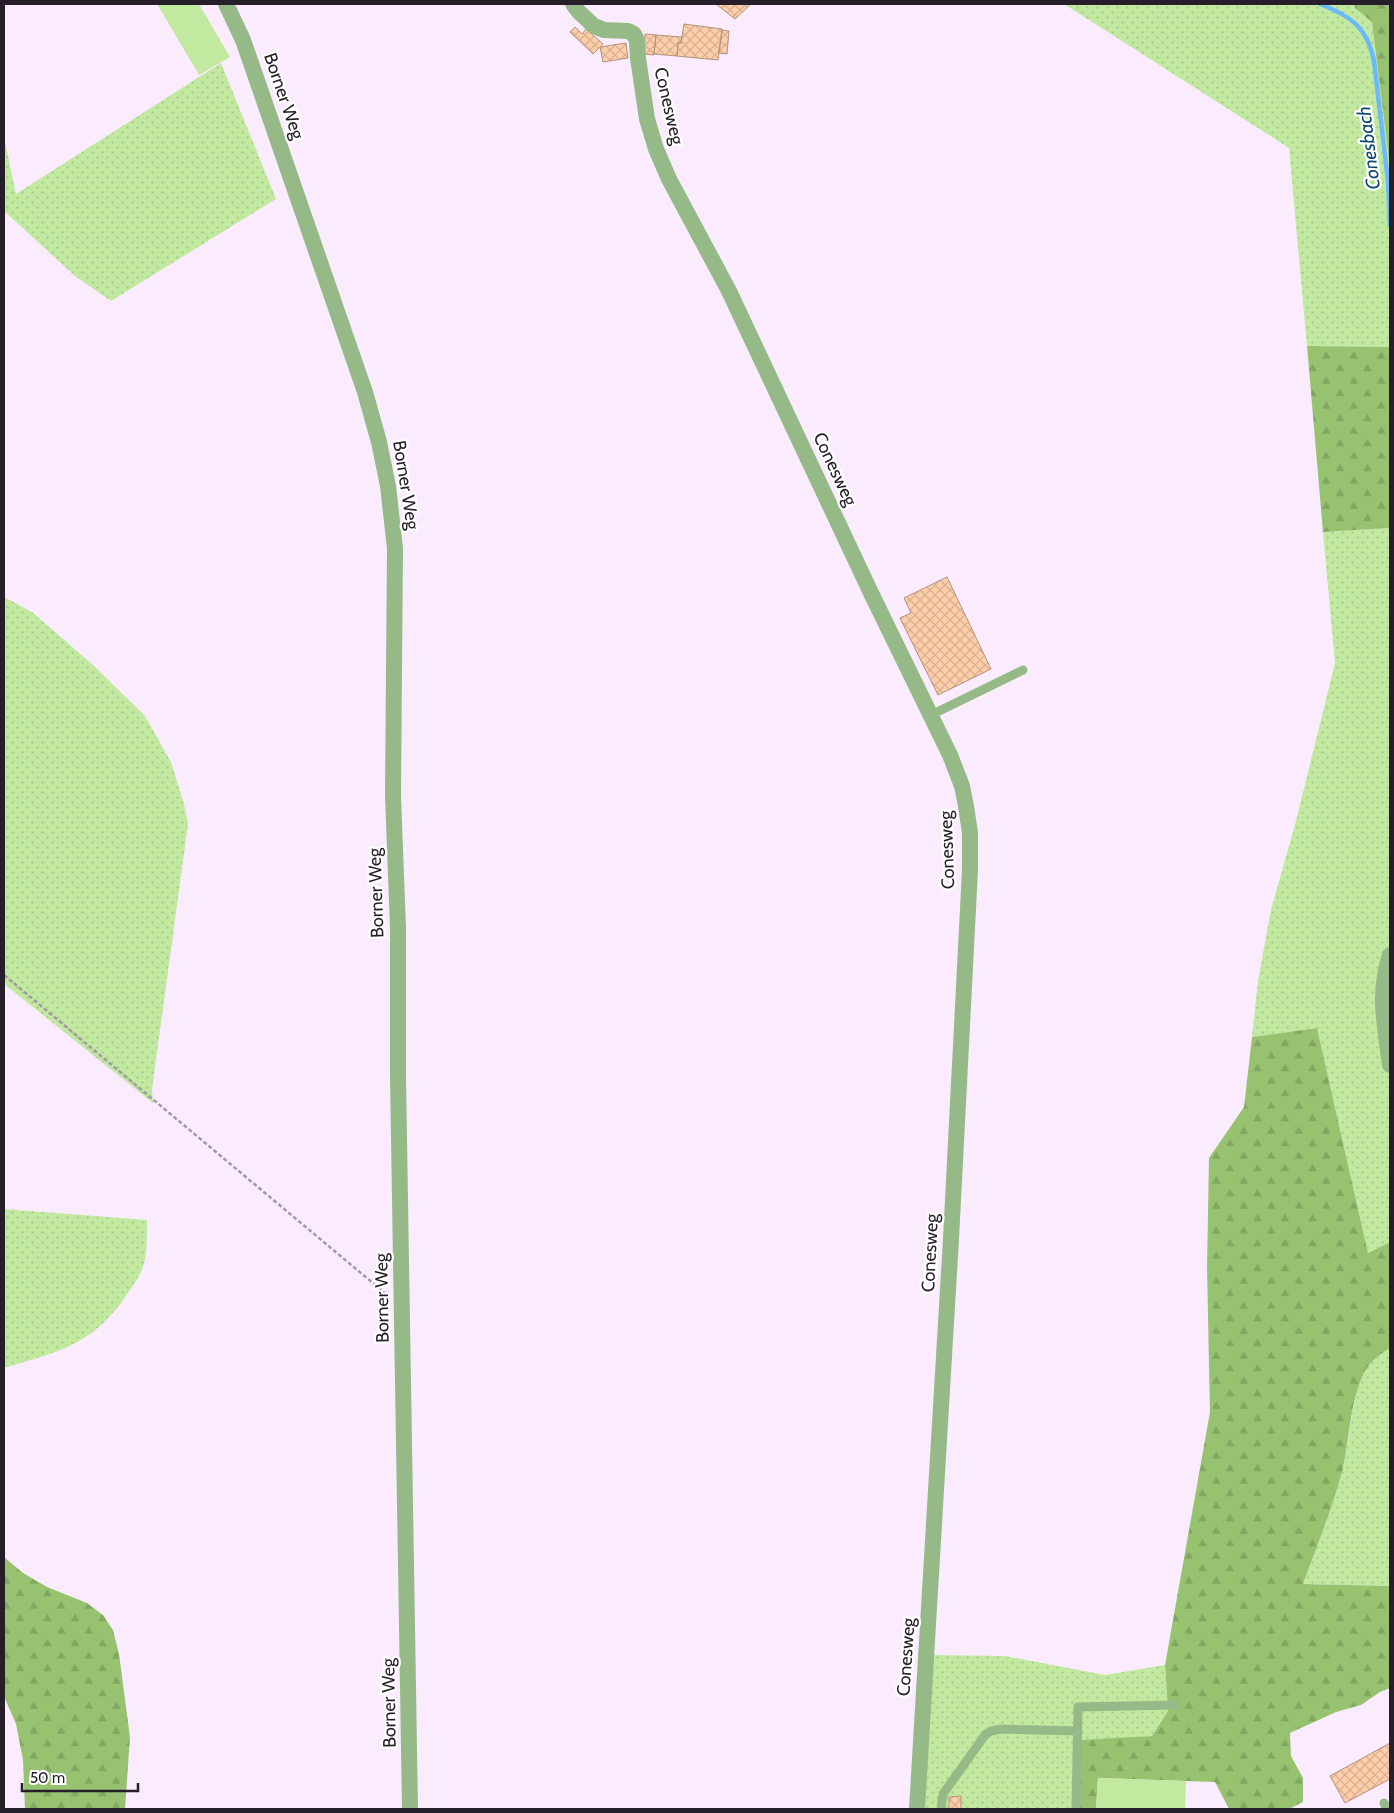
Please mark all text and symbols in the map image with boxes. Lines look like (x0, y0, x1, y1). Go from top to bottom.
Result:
street label: Borner Weg (259, 50, 309, 143)
street label: Conesweg (649, 65, 689, 148)
water label: Conesbach (1352, 105, 1385, 191)
street label: Conesweg (808, 429, 862, 510)
street label: Borner Weg (388, 439, 424, 532)
street label: Conesweg (935, 809, 959, 890)
street label: Borner Weg (363, 847, 389, 938)
street label: Conesweg (917, 1212, 943, 1293)
street label: Borner Weg (370, 1252, 394, 1343)
street label: Conesweg (892, 1616, 920, 1697)
street label: Borner Weg (377, 1657, 401, 1748)
scale bar (22, 1760, 139, 1792)
text: 50 m (30, 1769, 65, 1787)

